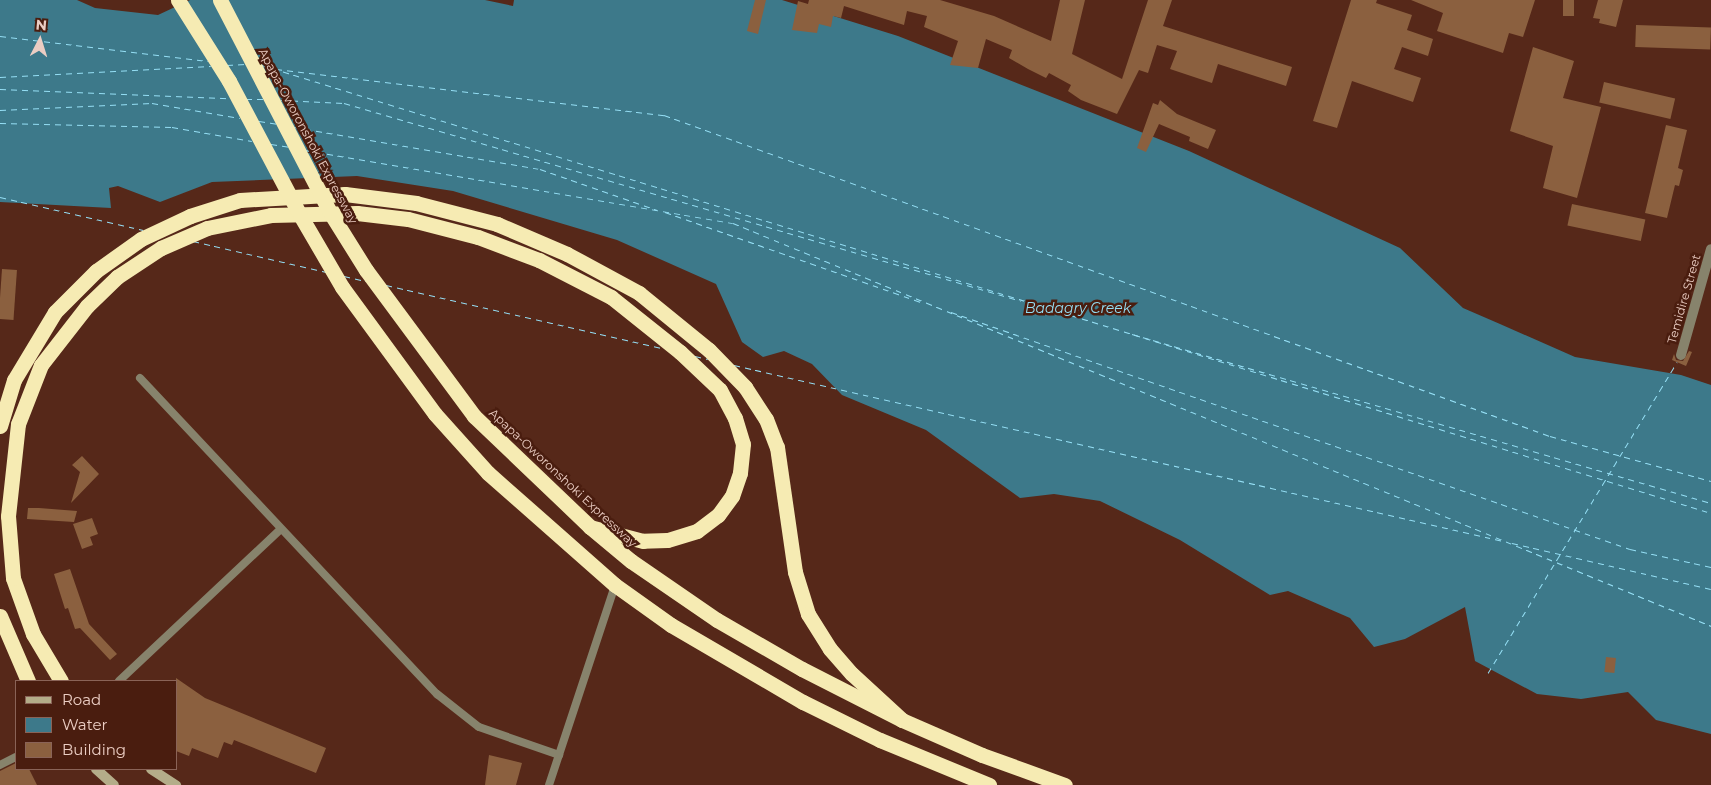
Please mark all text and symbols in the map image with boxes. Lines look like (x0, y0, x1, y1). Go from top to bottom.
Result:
north arrow (15, 15, 65, 65)
text: N (35, 16, 48, 35)
street label: Apapa-Oworonshoki Expressway (256, 46, 360, 226)
street label: Temidire Street (1664, 253, 1704, 345)
water label: Badagry Creek (1025, 300, 1131, 316)
street label: Apapa-Oworonshoki Expressway (486, 406, 640, 550)
legend (15, 680, 178, 770)
text: Road (62, 690, 101, 709)
text: Water (62, 715, 108, 734)
text: Building (62, 740, 126, 759)

